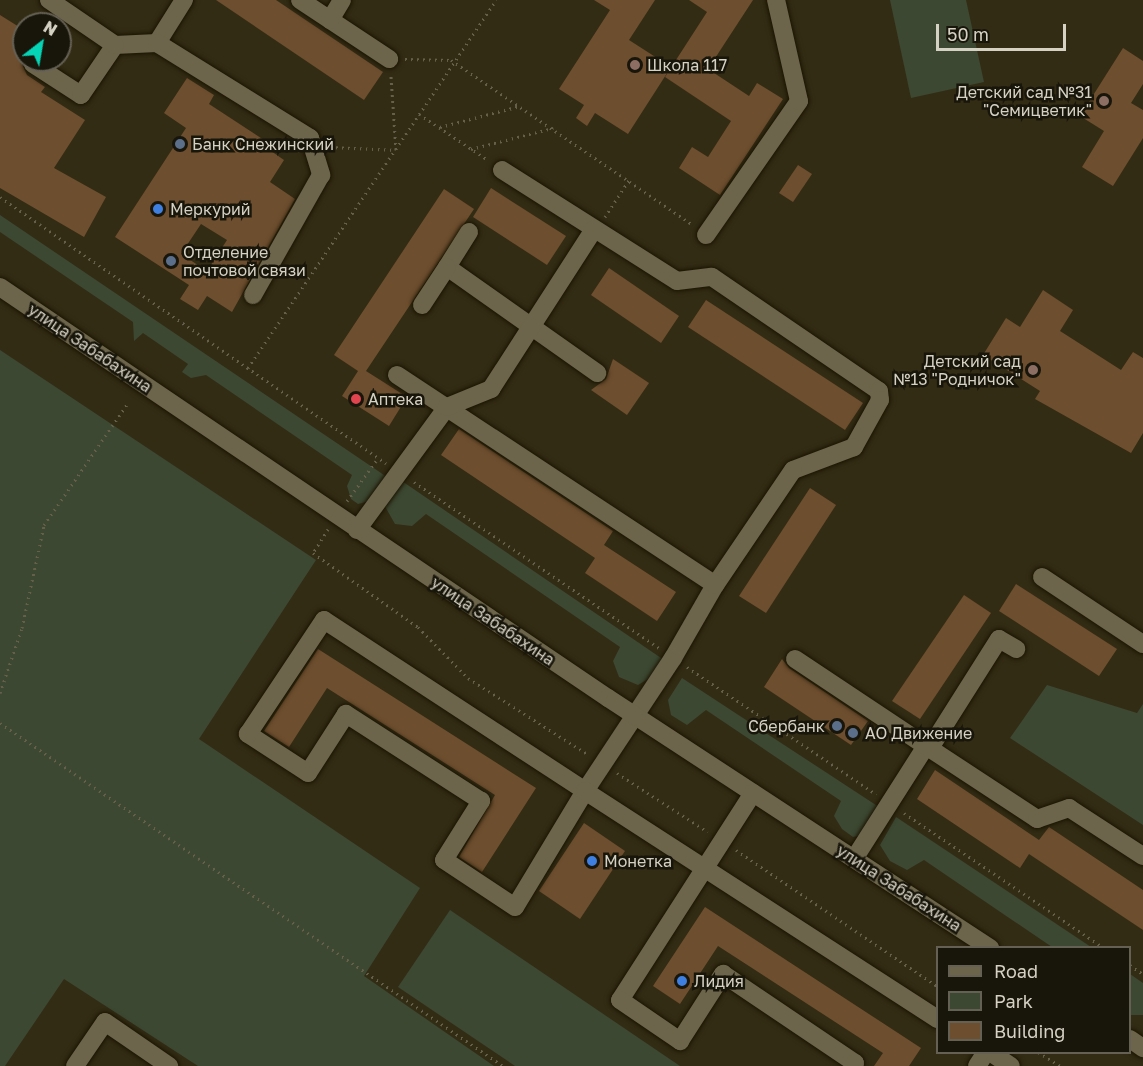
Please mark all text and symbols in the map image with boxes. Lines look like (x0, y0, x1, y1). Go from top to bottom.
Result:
north arrow (12, 12, 72, 72)
scale bar (939, 12, 1070, 50)
text: N (40, 17, 61, 40)
text: 50 m (947, 23, 989, 45)
place label: Школа 117 (647, 55, 727, 75)
marker: Школа 117 (628, 58, 642, 72)
place label: Детский сад №31 "Семицветик" (956, 82, 1092, 120)
marker: Детский сад №31 "Семицветик" (1097, 94, 1111, 108)
place label: Банк Снежинский (192, 134, 334, 154)
marker: Банк Снежинский (173, 137, 187, 151)
place label: Меркурий (170, 199, 251, 219)
marker: Меркурий (151, 202, 165, 216)
place label: Отделение почтовой связи (183, 242, 306, 280)
marker: Отделение почтовой связи (164, 254, 178, 268)
street label: улица Забабахина (25, 300, 155, 396)
place label: Детский сад №13 "Родничок" (893, 351, 1021, 389)
marker: Детский сад №13 "Родничок" (1026, 363, 1040, 377)
place label: Аптека (368, 389, 423, 409)
marker: Аптека (349, 392, 363, 406)
street label: улица Забабахина (428, 573, 558, 669)
place label: Сбербанк (748, 716, 825, 736)
marker: Сбербанк (830, 719, 844, 733)
place label: АО Движение (865, 723, 972, 743)
marker: АО Движение (846, 726, 860, 740)
street label: улица Забабахина (833, 841, 965, 935)
place label: Монетка (604, 851, 672, 871)
marker: Монетка (585, 854, 599, 868)
legend (936, 946, 1131, 1054)
text: Road (994, 960, 1038, 982)
place label: Лидия (694, 971, 744, 991)
marker: Лидия (675, 974, 689, 988)
text: Park (994, 990, 1033, 1012)
text: Building (994, 1020, 1065, 1042)

